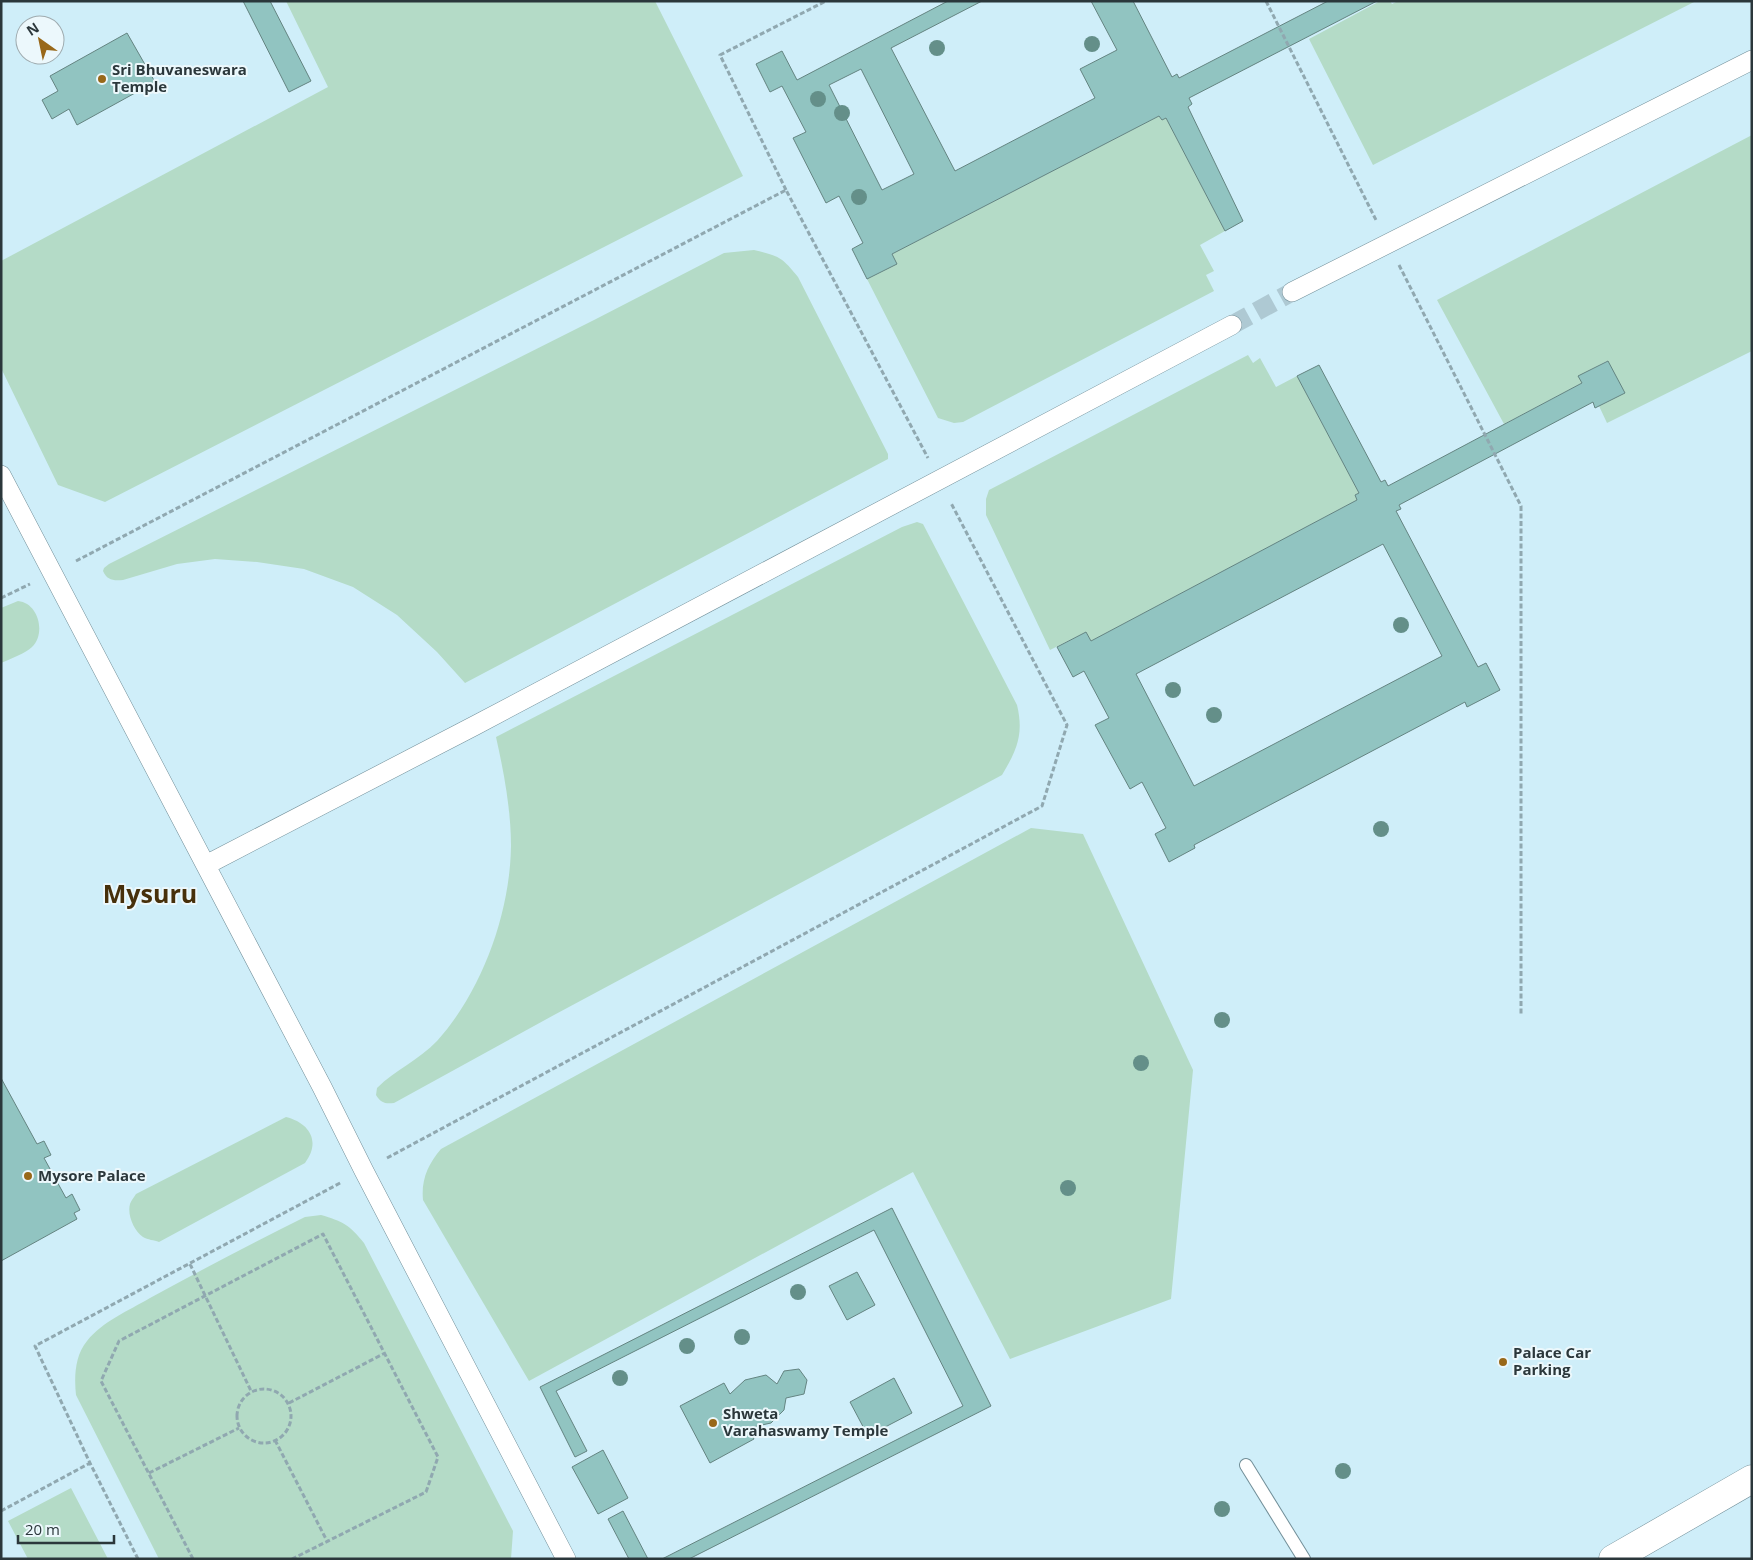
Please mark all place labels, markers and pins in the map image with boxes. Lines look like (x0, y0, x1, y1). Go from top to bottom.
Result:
place label: Sri Bhuvaneswara Temple (112, 59, 247, 96)
marker: Sri Bhuvaneswara Temple (96, 73, 108, 85)
place label: Mysore Palace (38, 1165, 146, 1185)
marker: Mysore Palace (22, 1170, 34, 1182)
place label: Palace Car Parking (1513, 1342, 1591, 1379)
marker: Palace Car Parking (1497, 1356, 1509, 1368)
place label: Shweta Varahaswamy Temple (723, 1403, 888, 1440)
marker: Shweta Varahaswamy Temple (707, 1417, 719, 1429)

